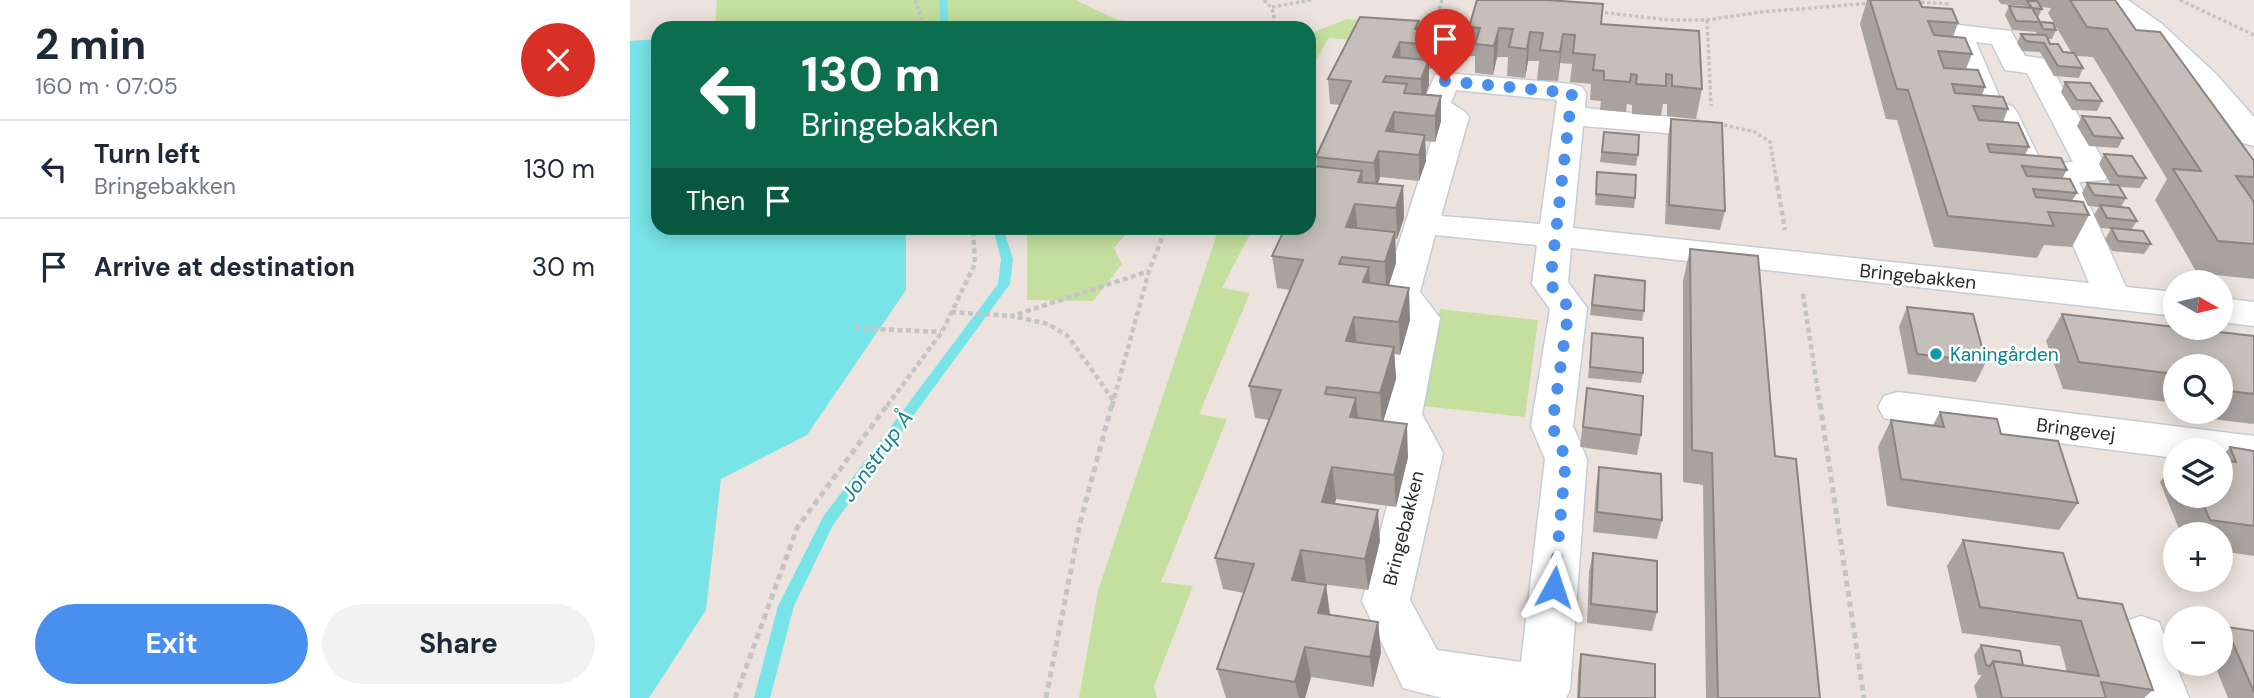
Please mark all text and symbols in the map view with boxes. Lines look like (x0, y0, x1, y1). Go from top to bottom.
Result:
pin (1415, 9, 1475, 81)
text: 2 min (35, 17, 146, 72)
icon: arrive (1426, 20, 1464, 58)
button: close (521, 23, 595, 97)
text: 130 m (801, 42, 941, 106)
icon: left (686, 49, 777, 140)
text: 160 m · 07:05 (35, 71, 178, 101)
text: Bringebakken (801, 104, 999, 146)
text: Turn left (94, 137, 201, 171)
icon: left (35, 150, 73, 188)
text: 130 m (524, 152, 595, 186)
text: Bringebakken (94, 171, 236, 201)
icon: arrive (759, 182, 797, 220)
text: Then (686, 184, 745, 218)
icon: arrive (35, 248, 73, 286)
text: Arrive at destination (94, 250, 355, 284)
text: 30 m (532, 250, 595, 284)
street label: Bringebakken (1858, 258, 1978, 295)
north arrow (2163, 270, 2233, 340)
map controls (2163, 270, 2233, 676)
place label: Kaningården (1950, 342, 2059, 367)
marker: Kaningården (1928, 346, 1944, 362)
button: search (2163, 354, 2233, 424)
water label: Jonstrup Å (835, 405, 919, 507)
street label: Bringevej (2035, 412, 2117, 447)
button: layers (2163, 438, 2233, 508)
street label: Bringebakken (1377, 468, 1430, 588)
button: + (2163, 522, 2233, 592)
position arrow (1517, 550, 1591, 624)
button: Exit (35, 604, 308, 684)
button: Share (322, 604, 595, 684)
button: − (2163, 606, 2233, 676)

